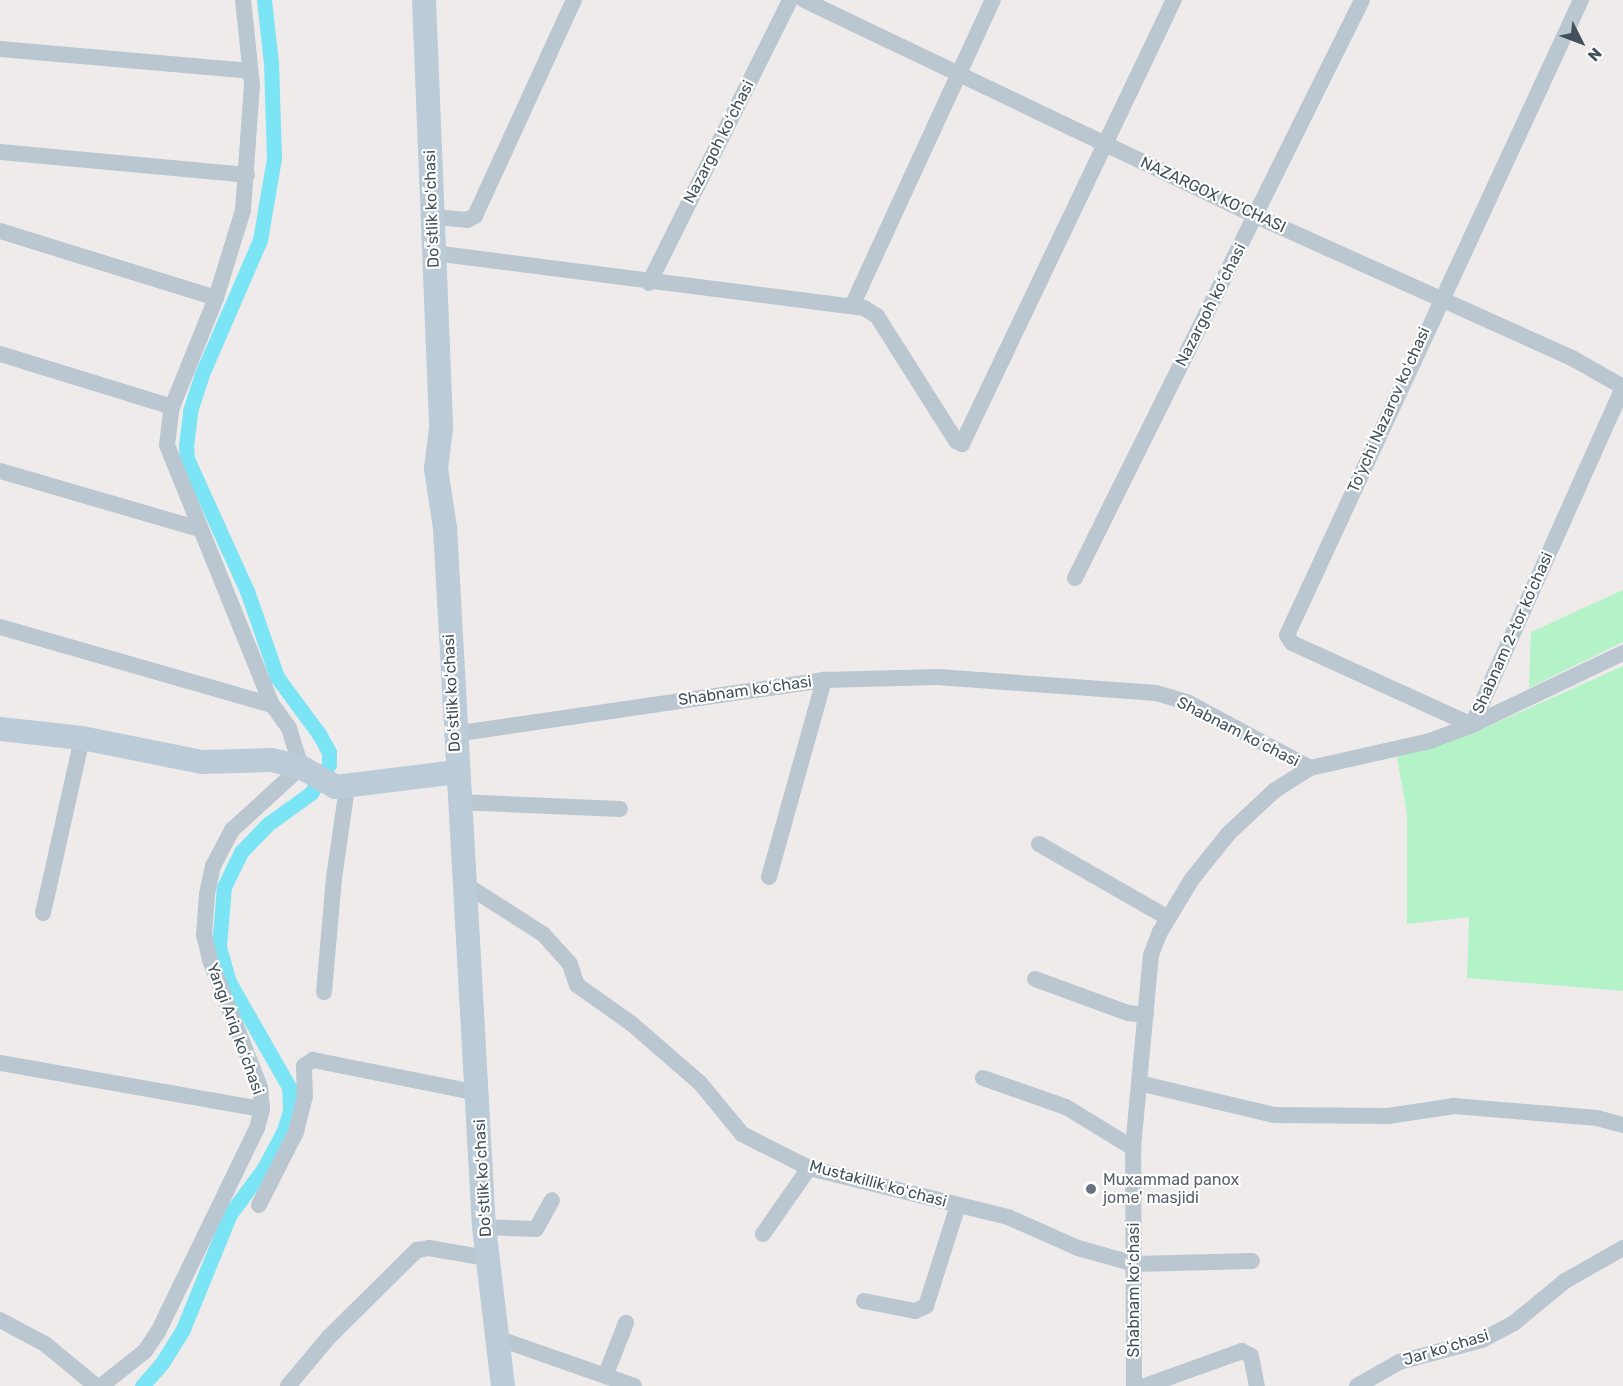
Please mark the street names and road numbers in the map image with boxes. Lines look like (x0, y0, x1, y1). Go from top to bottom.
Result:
street label: Nazargoh koʻchasi (680, 77, 758, 207)
street label: Doʻstlik koʻchasi (420, 150, 444, 268)
street label: NAZARGOX KO'CHASI (1137, 153, 1289, 237)
street label: Nazargoh koʻchasi (1172, 240, 1250, 370)
street label: To'ychi Nazarov koʻchasi (1344, 324, 1434, 496)
street label: Shabnam 2-tor koʼchasi (1469, 549, 1557, 717)
street label: Doʻstlik koʻchasi (439, 634, 465, 752)
street label: Shabnam koʻchasi (677, 672, 813, 710)
street label: Shabnam koʻchasi (1174, 693, 1302, 771)
street label: Yangi Ariq koʻchasi (202, 960, 268, 1098)
street label: Doʻstlik koʻchasi (470, 1119, 496, 1237)
street label: Mustakillik koʻchasi (807, 1156, 949, 1212)
street label: Shabnam koʻchasi (1124, 1223, 1144, 1357)
street label: Jar koʻchasi (1401, 1326, 1491, 1370)

